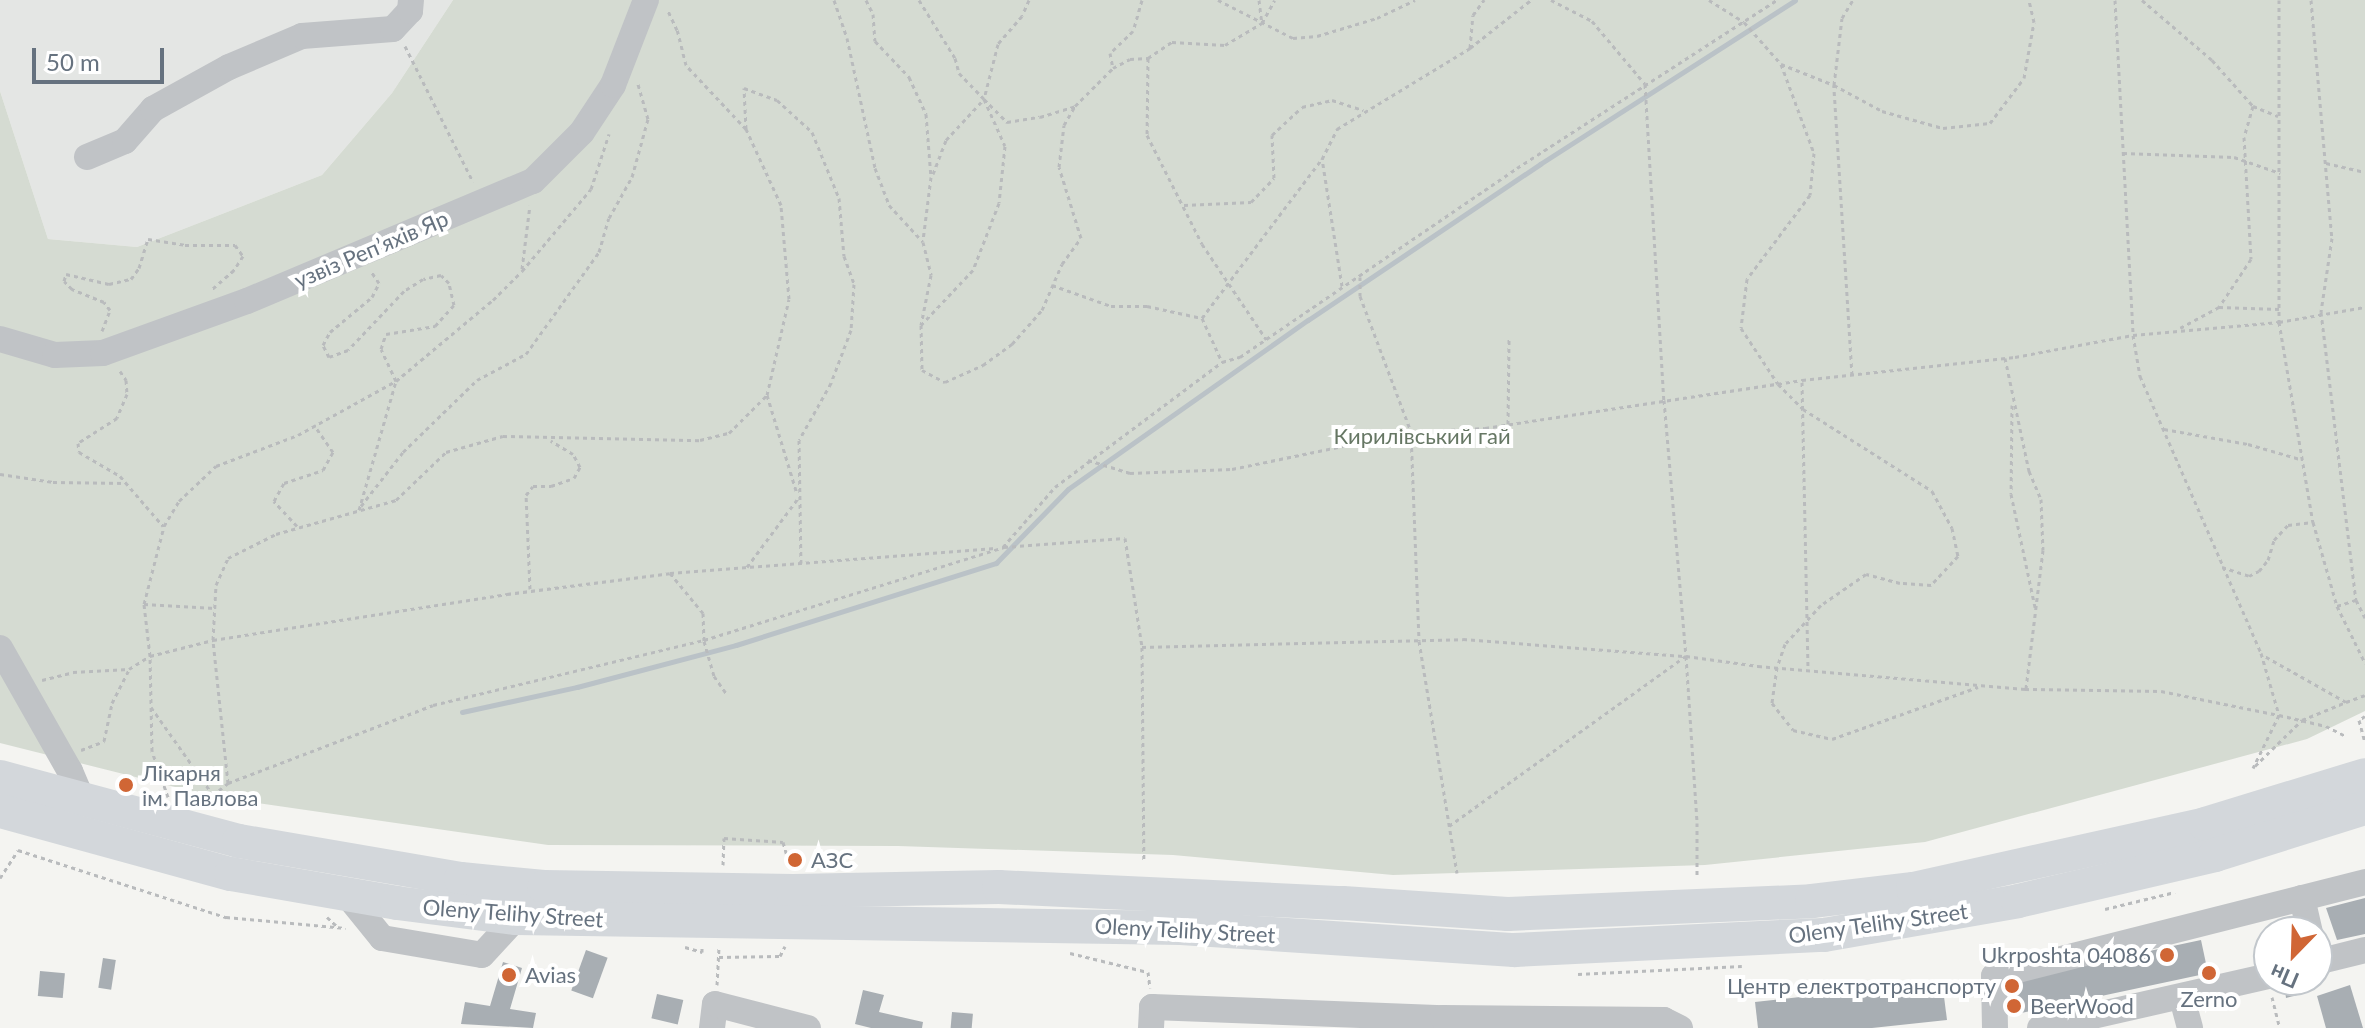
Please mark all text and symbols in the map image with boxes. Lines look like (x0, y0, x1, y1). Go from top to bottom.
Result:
scale bar (36, 32, 168, 82)
text: 50 m (46, 47, 100, 76)
street label: узвіз Репʼяхів Яр (290, 205, 452, 293)
park label: Кирилівський гай (1333, 423, 1511, 449)
place label: Лікарня ім. Павлова (142, 759, 259, 810)
marker: Лікарня ім. Павлова (117, 776, 135, 794)
place label: АЗС (811, 847, 853, 873)
marker: АЗС (786, 851, 804, 869)
street label: Oleny Telihy Street (421, 893, 605, 933)
street label: Oleny Telihy Street (1786, 897, 1970, 949)
street label: Oleny Telihy Street (1093, 912, 1277, 948)
north arrow (2253, 916, 2333, 996)
place label: Ukrposhta 04086 (1981, 942, 2151, 968)
marker: Ukrposhta 04086 (2158, 946, 2176, 964)
text: Пн (2266, 959, 2303, 995)
place label: Avias (525, 962, 576, 988)
marker: Zerno (2200, 964, 2218, 982)
marker: Avias (500, 966, 518, 984)
place label: Центр електротранспорту (1727, 973, 1996, 999)
marker: Центр електротранспорту (2003, 977, 2021, 995)
place label: Zerno (2180, 986, 2238, 1012)
place label: BeerWood (2030, 993, 2134, 1019)
marker: BeerWood (2005, 997, 2023, 1015)

